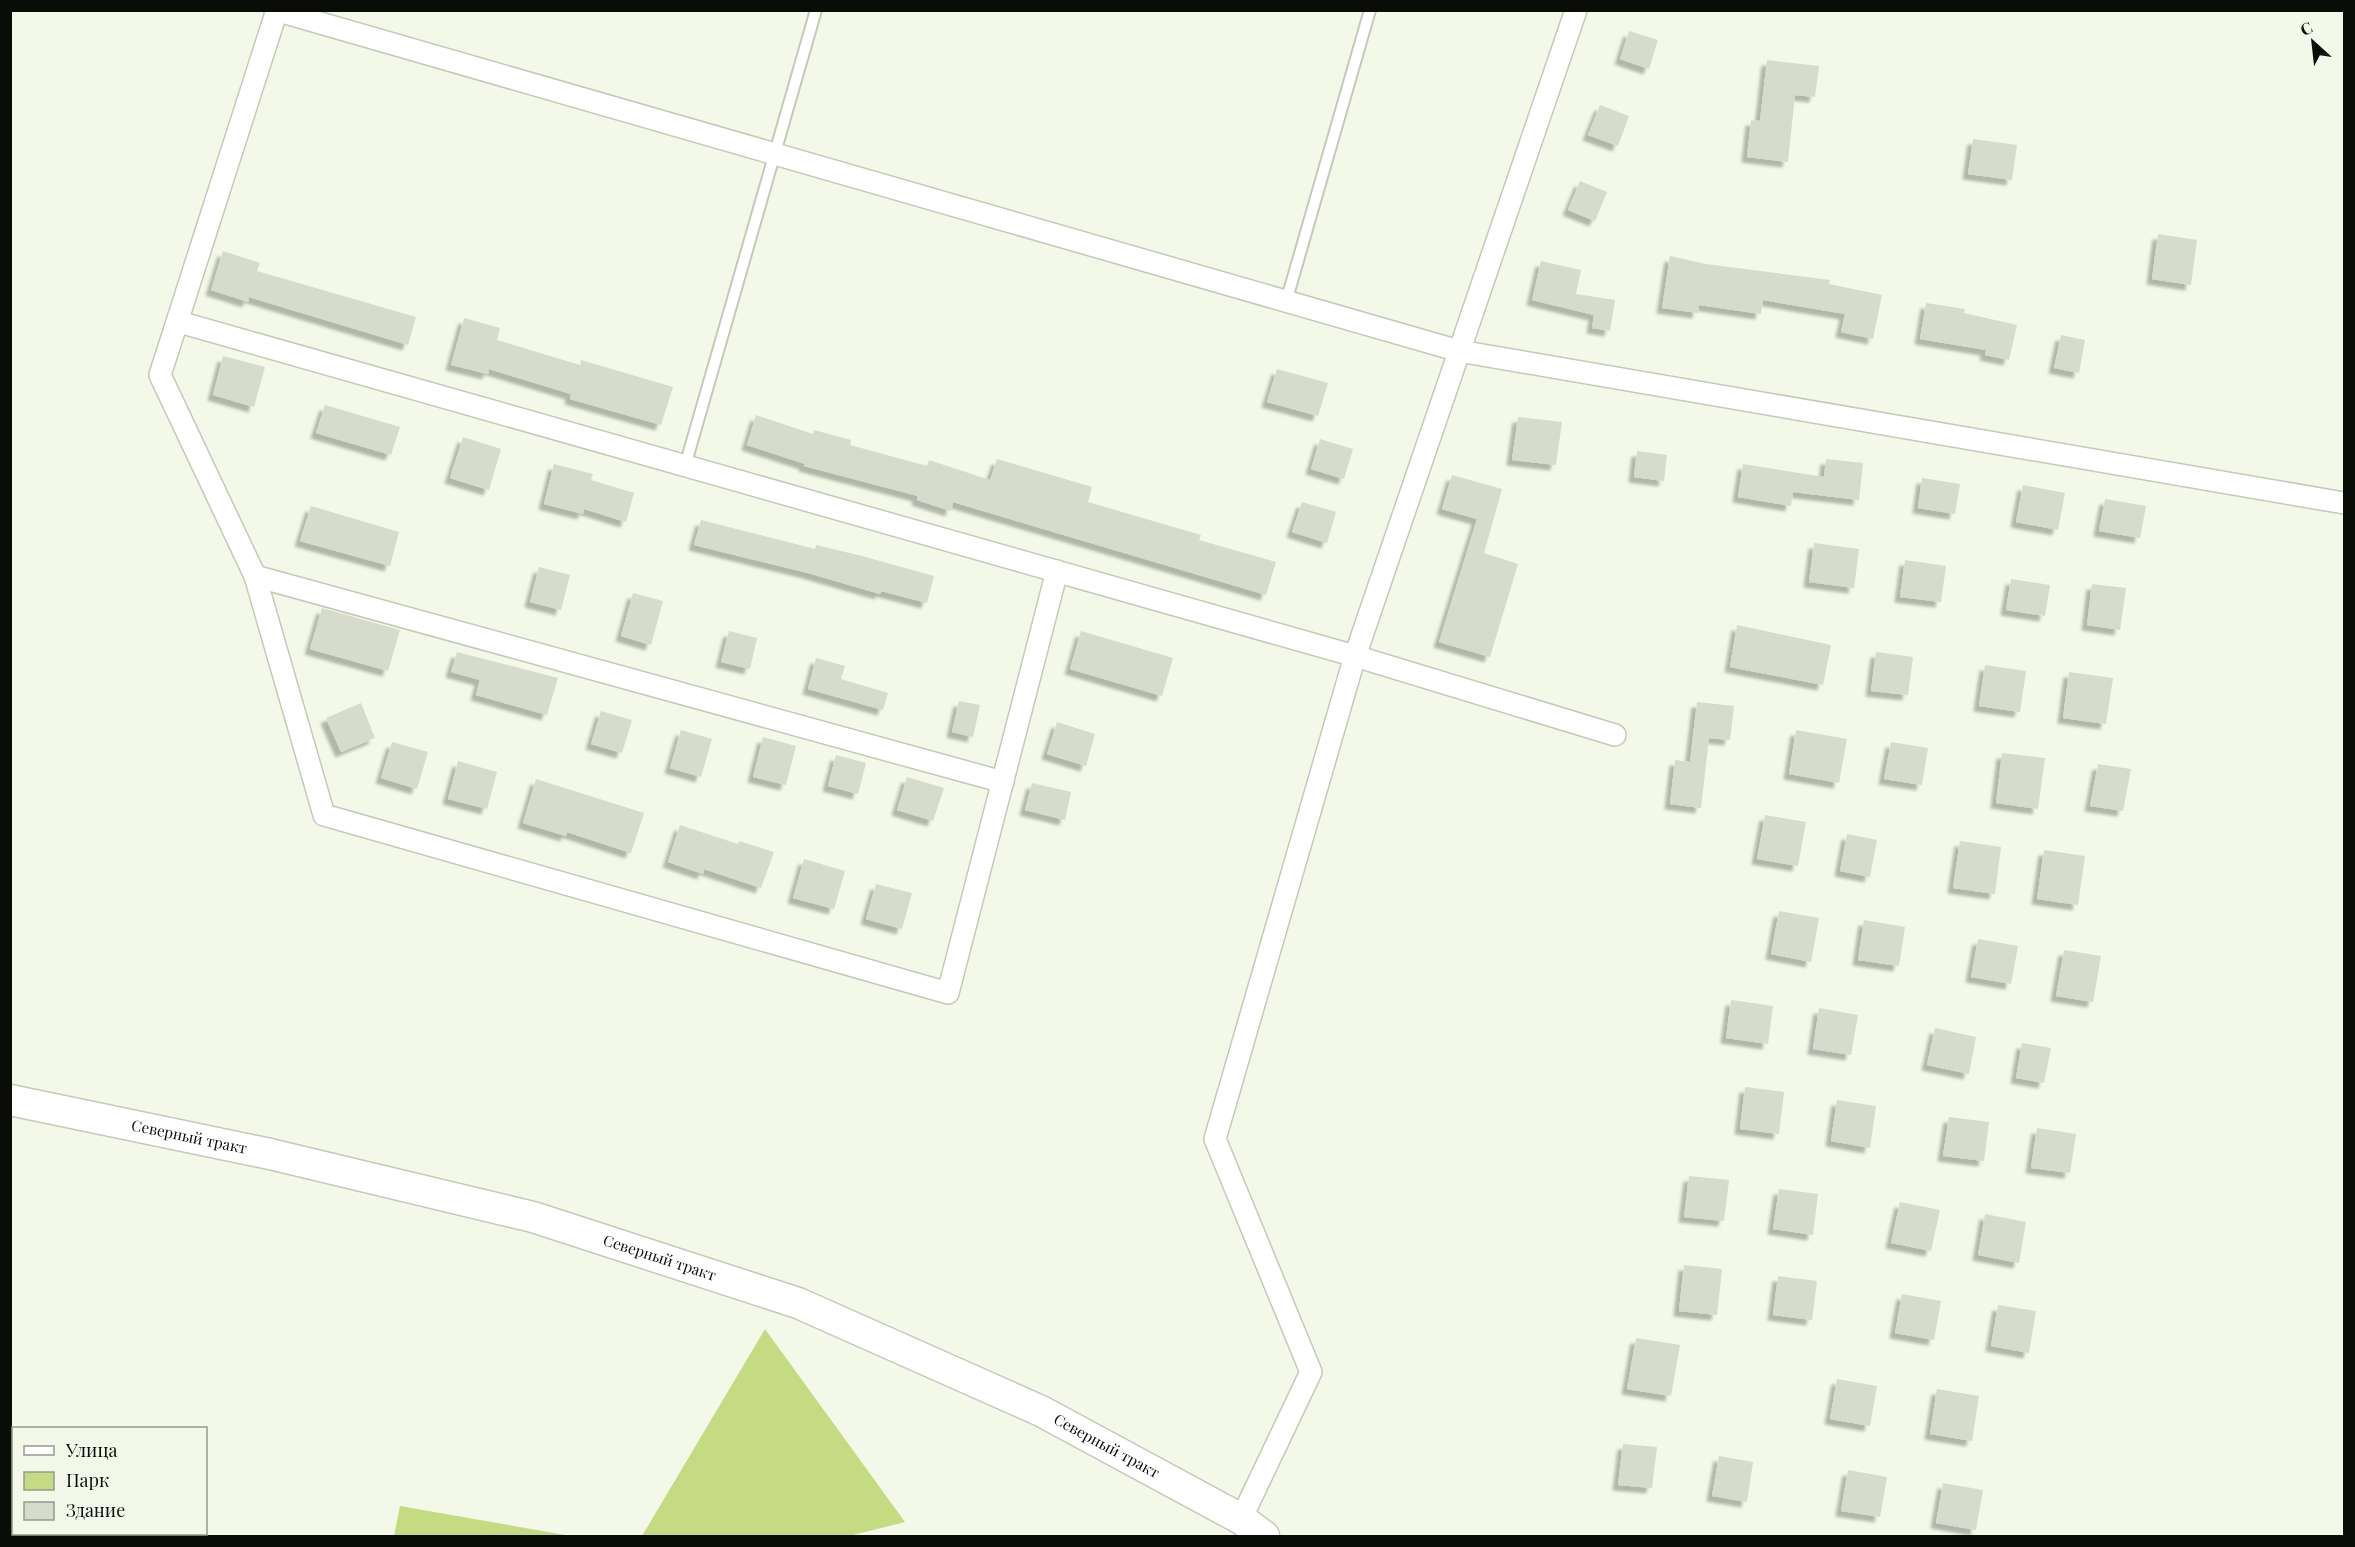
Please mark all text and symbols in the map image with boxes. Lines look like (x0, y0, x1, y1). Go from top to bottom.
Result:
north arrow (2283, 12, 2343, 72)
text: С (2296, 16, 2316, 40)
street label: Северный тракт (130, 1114, 249, 1158)
street label: Северный тракт (601, 1229, 719, 1285)
street label: Северный тракт (1051, 1409, 1163, 1482)
legend (12, 1427, 207, 1535)
text: Улица (65, 1438, 117, 1462)
text: Парк (66, 1468, 109, 1492)
text: Здание (66, 1498, 125, 1522)

